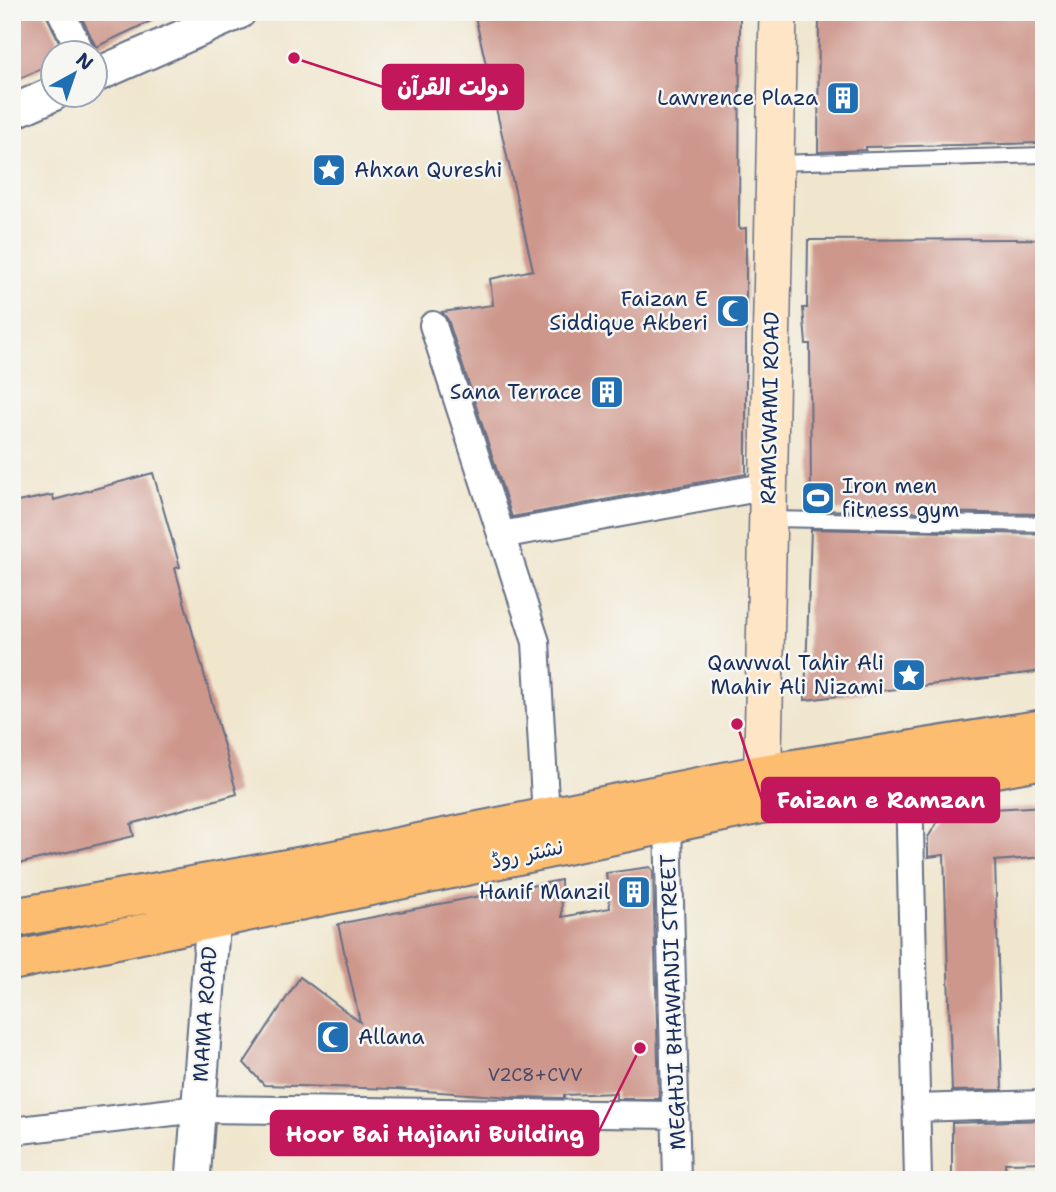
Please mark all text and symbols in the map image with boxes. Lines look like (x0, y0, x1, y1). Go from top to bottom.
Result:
north arrow (38, 38, 108, 108)
text: N (71, 47, 98, 76)
callout: دولت القرآن (383, 65, 523, 109)
text: دولت القرآن (397, 72, 509, 102)
building icon: Lawrence Plaza (824, 79, 862, 117)
place label: Lawrence Plaza (657, 84, 818, 112)
place icon: Ahxan Qureshi (310, 151, 348, 189)
place label: Ahxan Qureshi (354, 156, 503, 184)
place label: Faizan E Siddique Akberi (549, 285, 708, 337)
mosque icon: Faizan E Siddique Akberi (714, 292, 752, 330)
street label: RAMSWAMI ROAD (754, 311, 786, 505)
building icon: Sana Terrace (588, 373, 626, 411)
place label: Sana Terrace (450, 378, 582, 406)
place label: Iron men fitness gym (842, 472, 959, 524)
sports icon: Iron men fitness gym (799, 479, 837, 517)
place label: Qawwal Tahir Ali Mahir Ali Nizami (707, 649, 884, 701)
place icon: Qawwal Tahir Ali Mahir Ali Nizami (890, 656, 928, 694)
callout: Faizan e Ramzan (762, 778, 999, 822)
text: Faizan e Ramzan (777, 785, 985, 815)
street label: نشتر روڈ (488, 833, 566, 875)
street label: MEGHJI BHAWANJI STREET (654, 854, 692, 1150)
building icon: Hanif Manzil (615, 873, 653, 911)
place label: Hanif Manzil (479, 878, 611, 906)
street label: MAMA ROAD (186, 945, 224, 1083)
mosque icon: Allana (314, 1018, 352, 1056)
place label: Allana (358, 1023, 425, 1051)
house number: V2C8+CVV (488, 1063, 582, 1087)
callout: Hoor Bai Hajiani Building (271, 1111, 598, 1155)
text: Hoor Bai Hajiani Building (286, 1119, 584, 1149)

